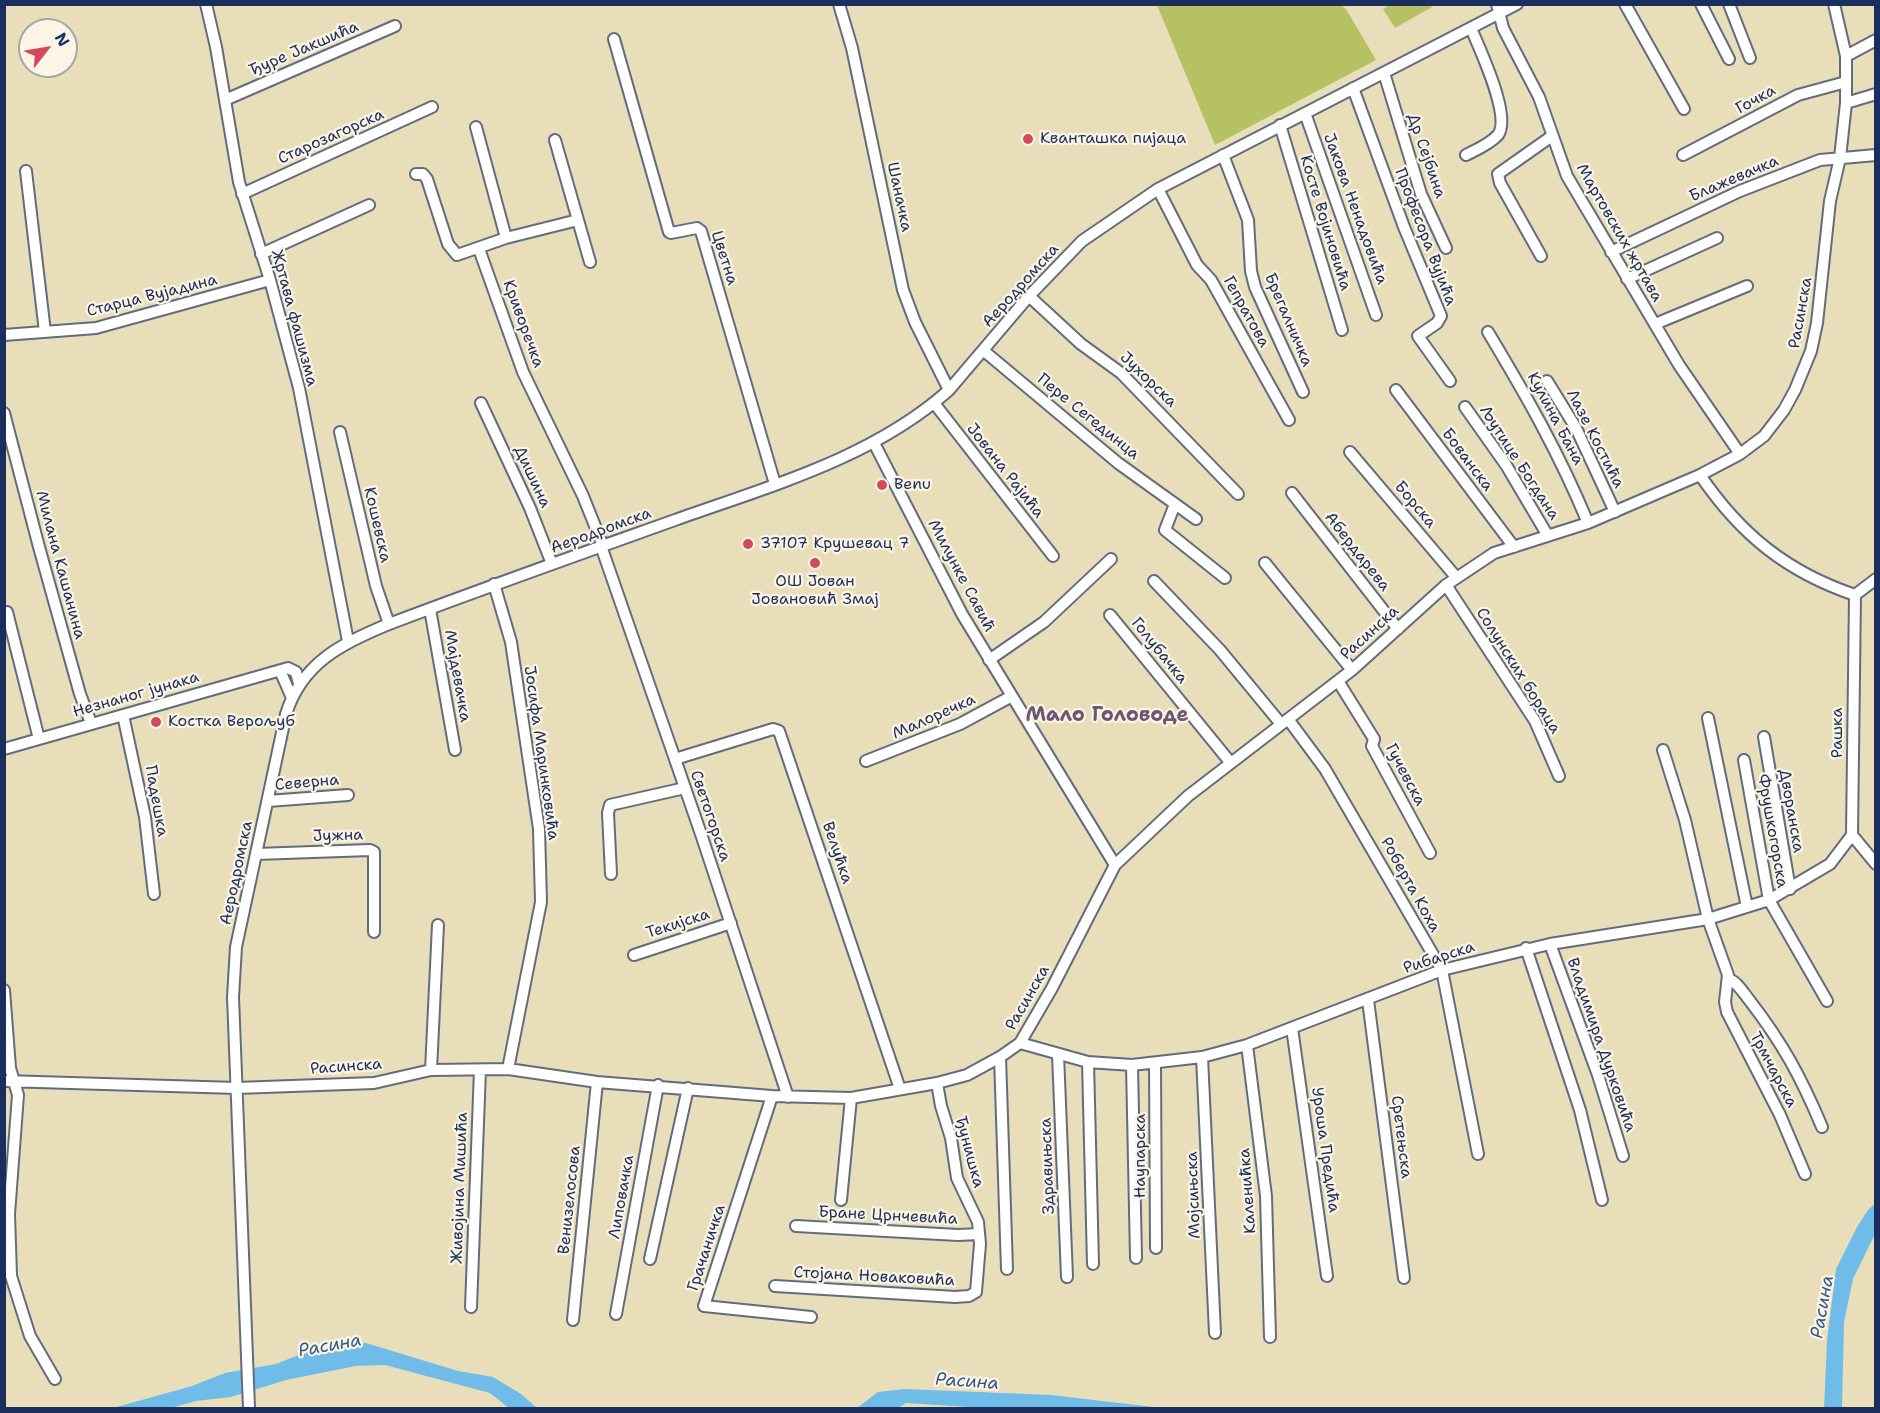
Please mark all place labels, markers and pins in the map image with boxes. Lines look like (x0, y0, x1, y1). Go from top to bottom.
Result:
place label: Кванташка пијаца (1040, 129, 1186, 149)
marker: Кванташка пијаца (1021, 132, 1035, 146)
place label: Benu (894, 475, 931, 495)
marker: Benu (875, 478, 889, 492)
place label: 37107 Крушевац 7 (760, 534, 909, 554)
marker: 37107 Крушевац 7 (741, 537, 755, 551)
marker: ОШ Јован Јовановић Змај (808, 556, 822, 570)
place label: ОШ Јован Јовановић Змај (751, 572, 879, 610)
place label: Костка Верољуб (168, 712, 295, 732)
marker: Костка Верољуб (149, 715, 163, 729)

